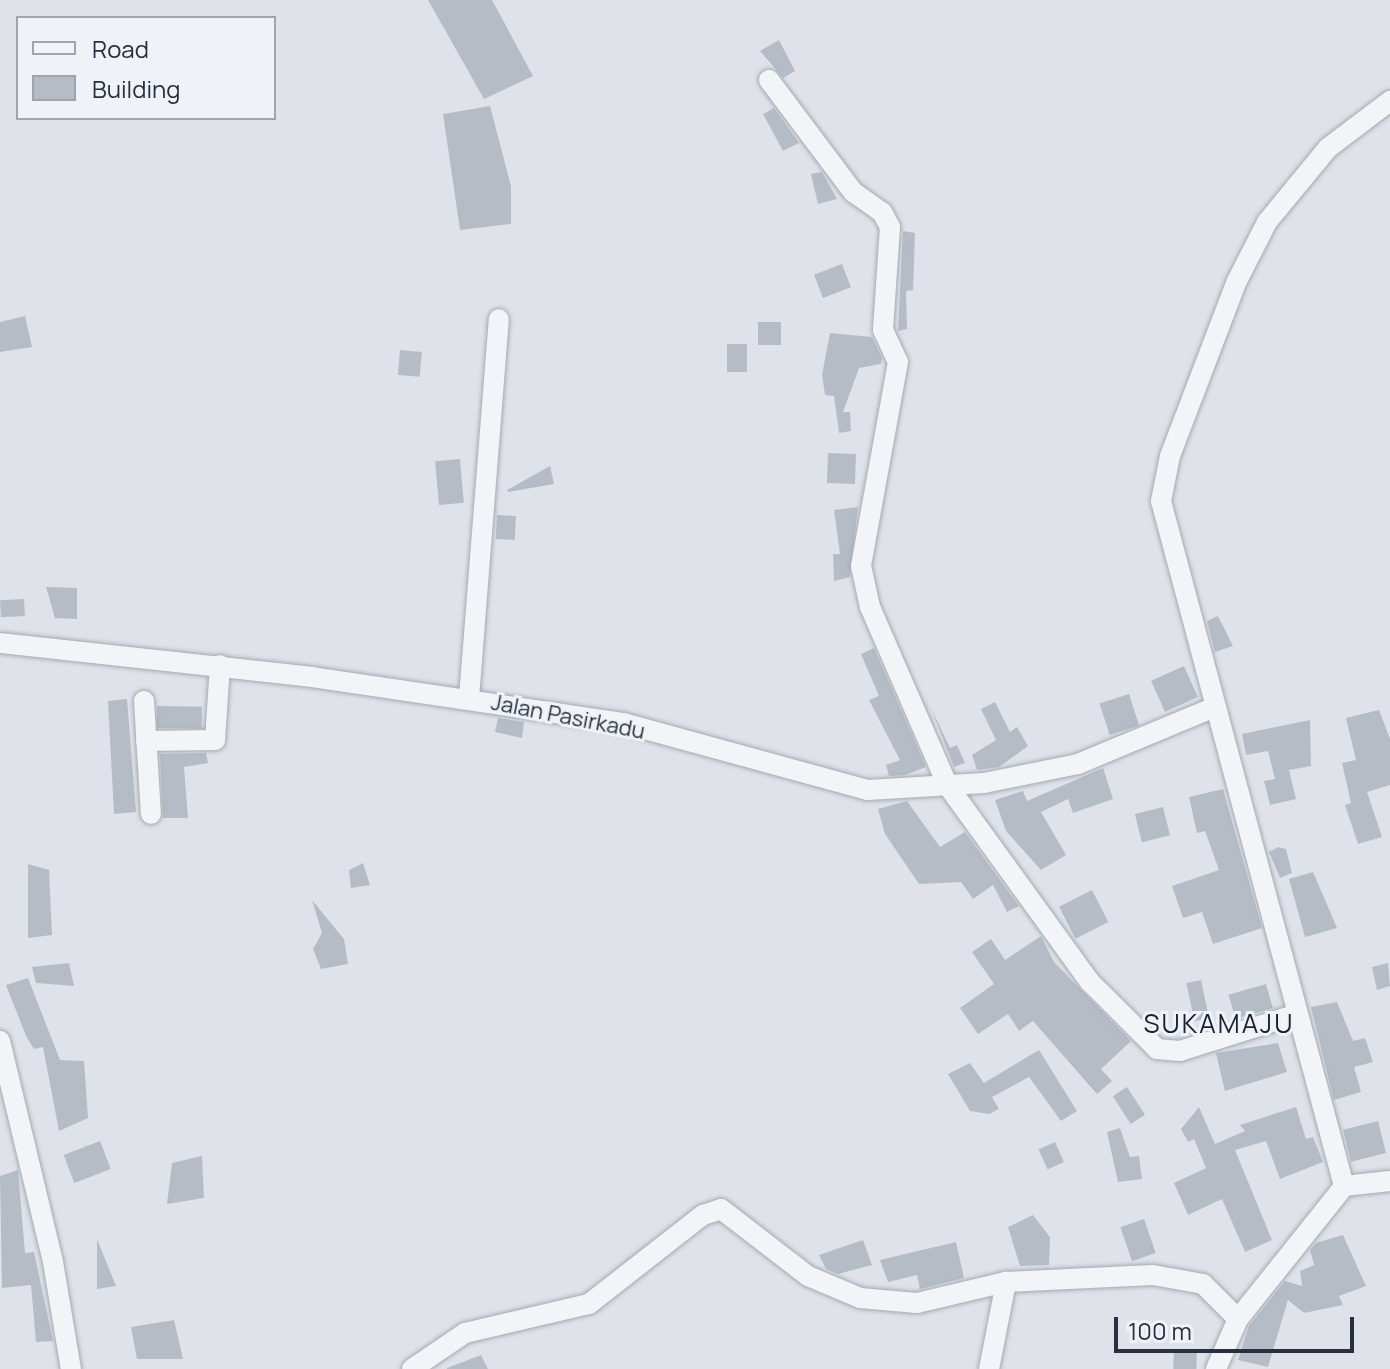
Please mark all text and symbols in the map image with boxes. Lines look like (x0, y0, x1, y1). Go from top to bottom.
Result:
legend (16, 16, 276, 120)
text: Road (92, 32, 149, 65)
text: Building (92, 72, 180, 105)
street label: Jalan Pasirkadu (489, 689, 647, 745)
district label: SUKAMAJU (1144, 1008, 1294, 1040)
scale bar (1118, 1301, 1358, 1351)
text: 100 m (1128, 1314, 1192, 1347)

